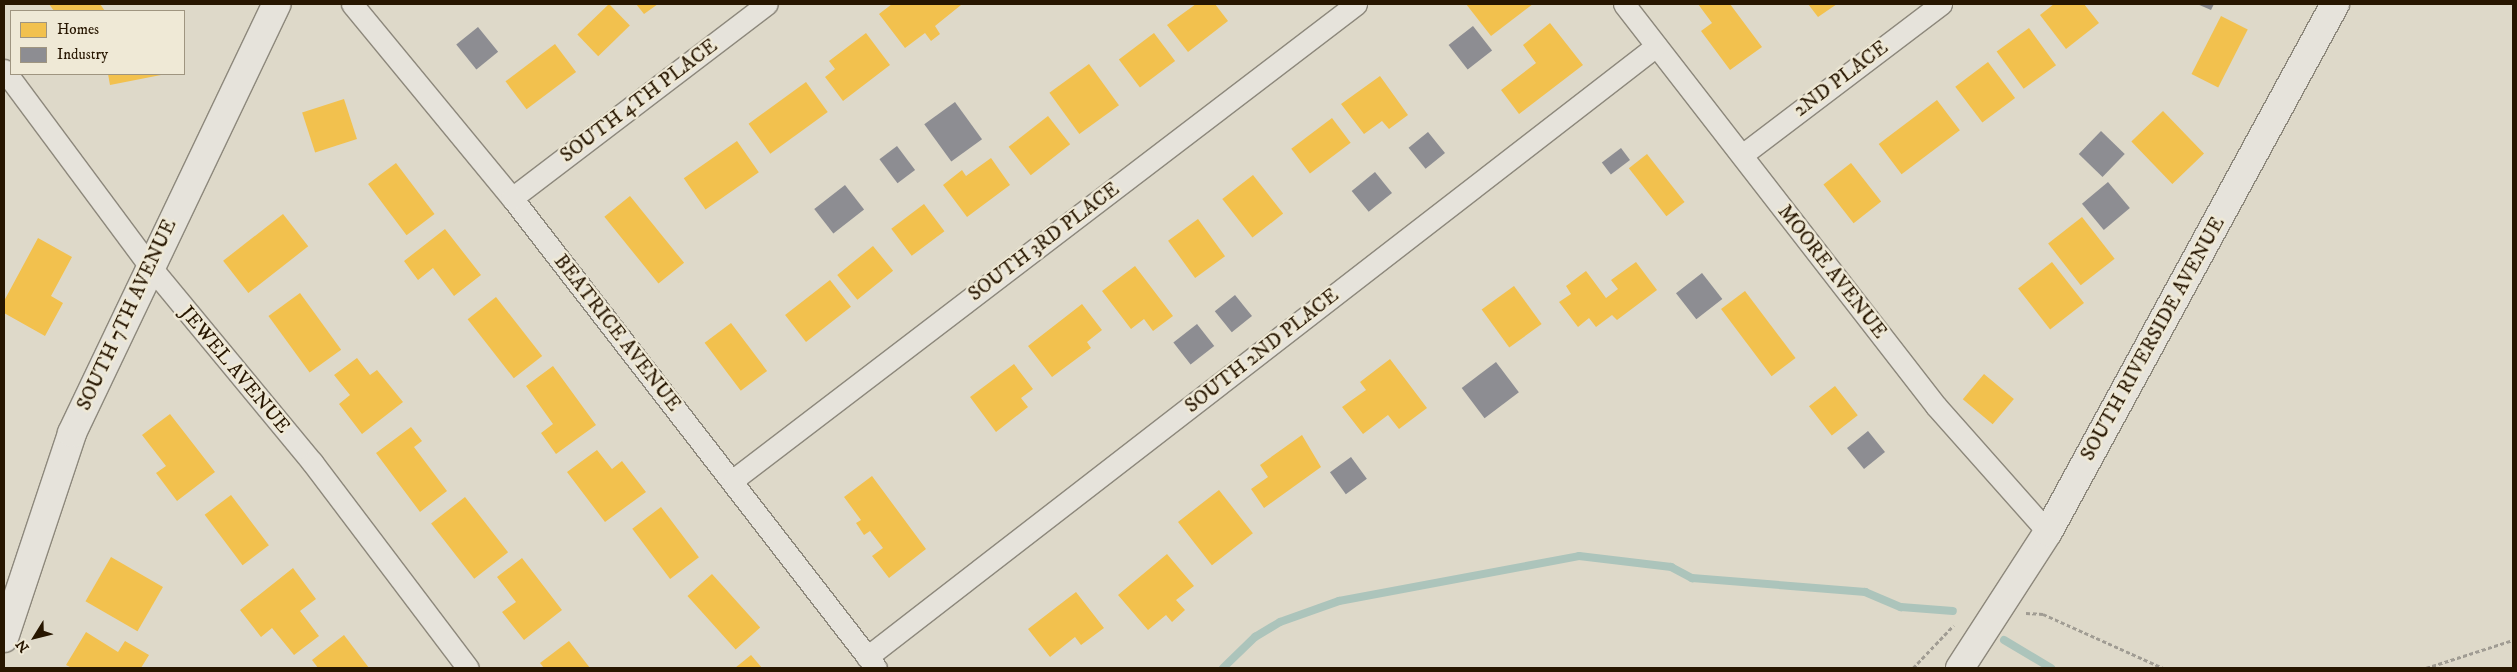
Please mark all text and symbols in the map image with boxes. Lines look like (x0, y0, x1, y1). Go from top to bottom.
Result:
legend (10, 10, 185, 75)
text: Homes (57, 20, 99, 39)
street label: SOUTH 4TH PLACE (556, 34, 722, 168)
street label: 2ND PLACE (1789, 36, 1893, 122)
text: Industry (57, 45, 108, 64)
street label: SOUTH 3RD PLACE (964, 177, 1124, 307)
street label: MOORE AVENUE (1772, 200, 1892, 344)
street label: SOUTH RIVERSIDE AVENUE (2076, 213, 2230, 465)
street label: SOUTH 7TH AVENUE (72, 216, 182, 414)
street label: BEATRICE AVENUE (548, 250, 686, 416)
street label: SOUTH 2ND PLACE (1181, 284, 1343, 418)
street label: JEWEL AVENUE (175, 302, 295, 438)
north arrow (10, 612, 60, 662)
text: N (12, 636, 34, 656)

